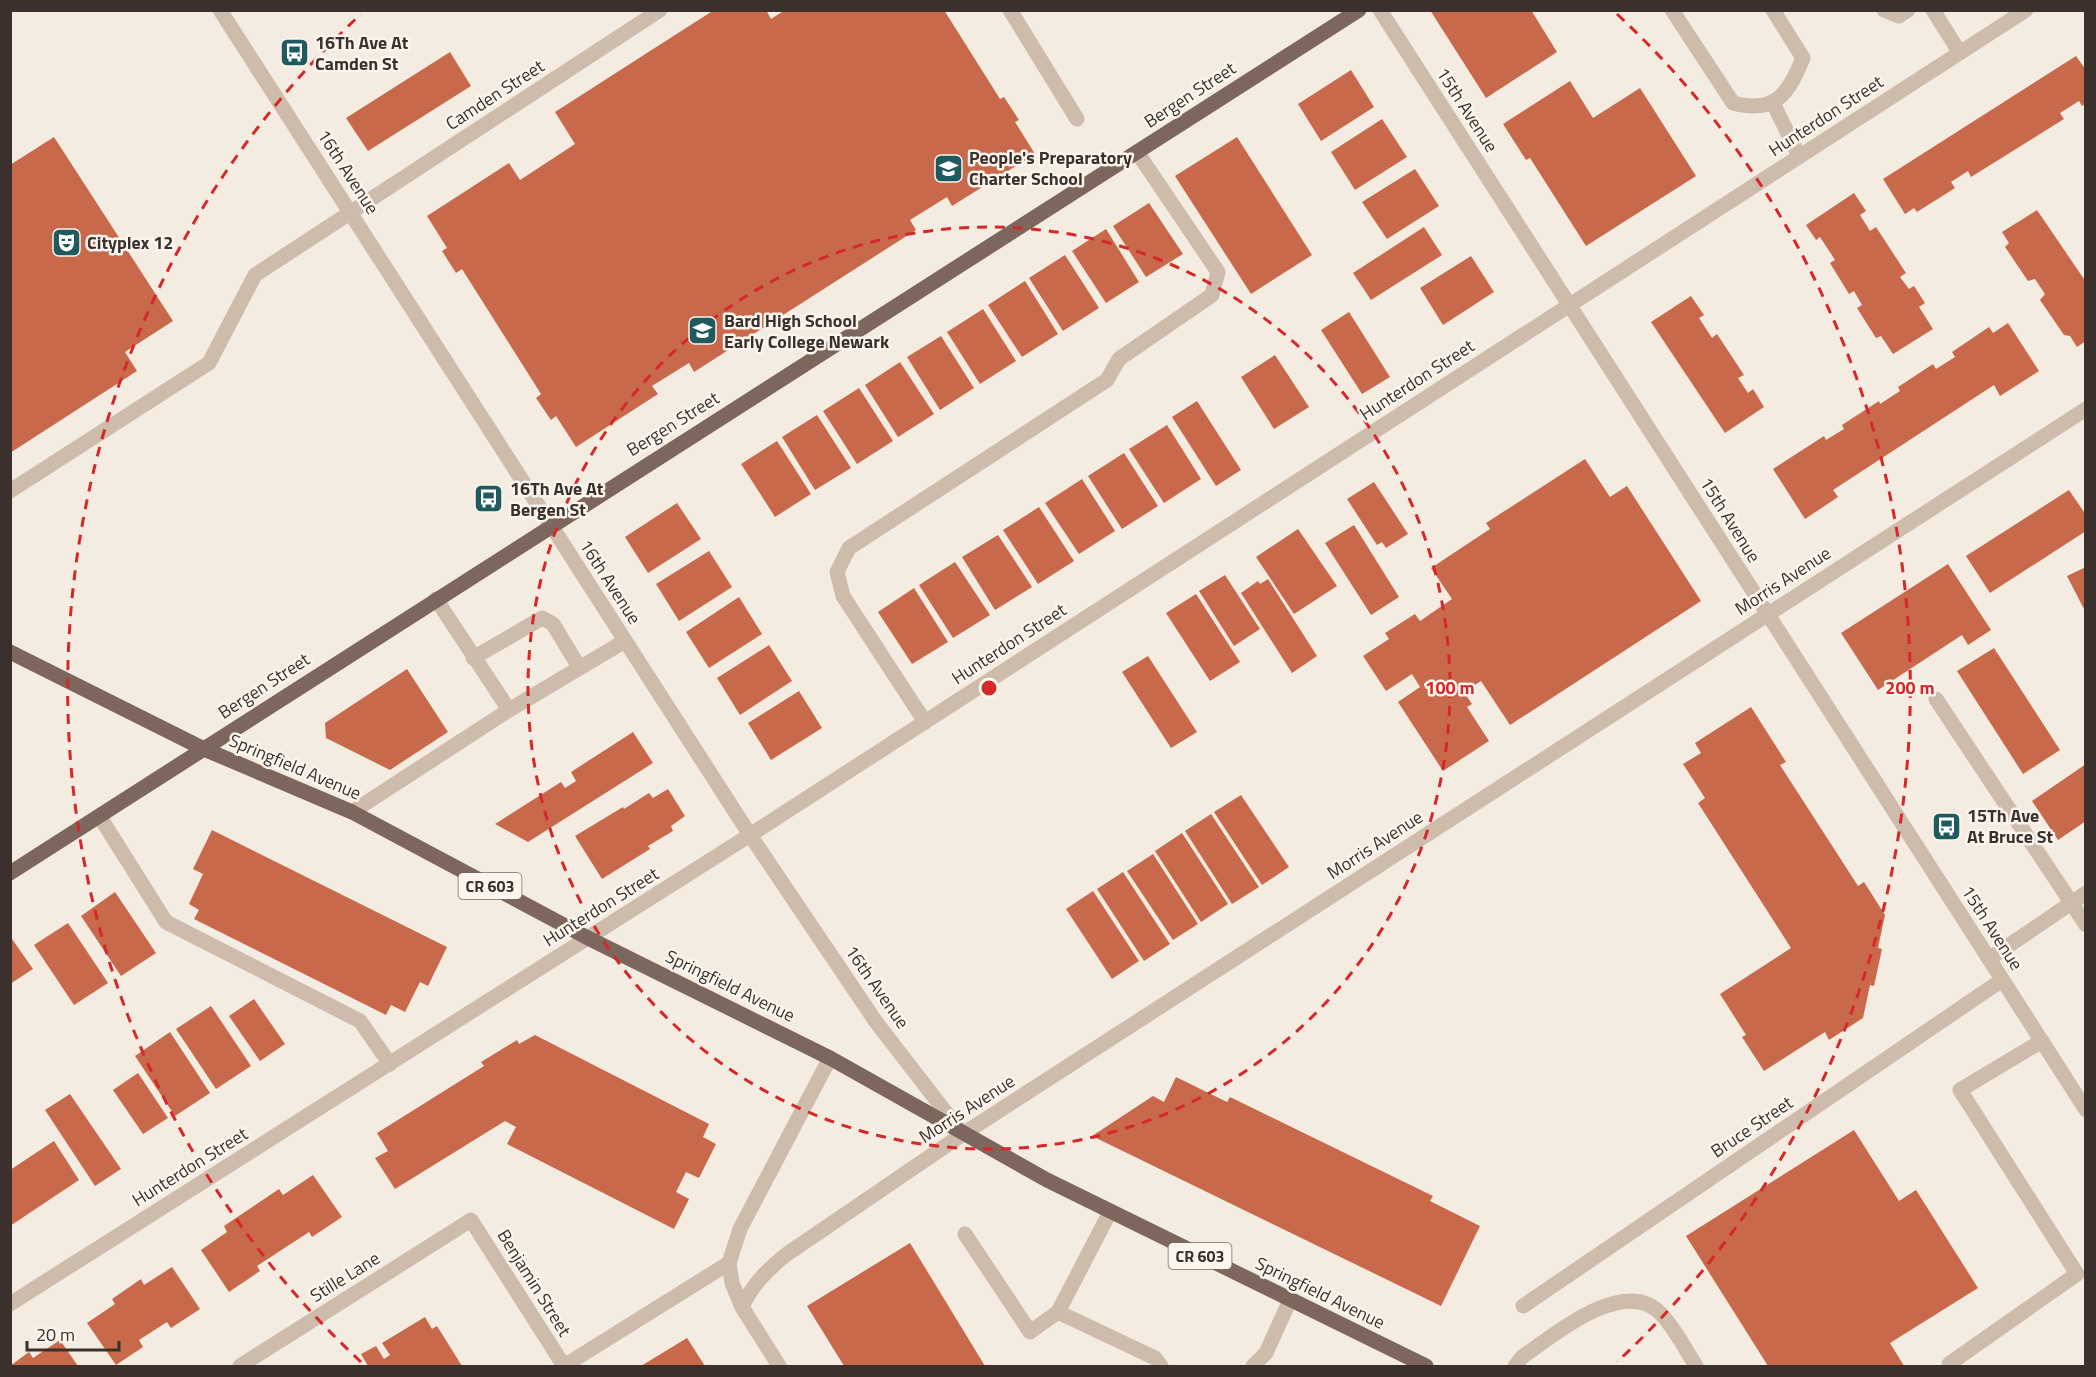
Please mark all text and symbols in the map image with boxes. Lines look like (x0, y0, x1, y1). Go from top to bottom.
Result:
place label: 16Th Ave At Camden St (315, 29, 409, 77)
bus stop icon: 16Th Ave At Camden St (278, 37, 310, 69)
street label: Camden Street (440, 52, 550, 137)
street label: Bergen Street (1138, 54, 1242, 134)
street label: 15th Avenue (1430, 62, 1505, 158)
street label: Hunterdon Street (1763, 68, 1889, 163)
street label: 16th Avenue (311, 124, 386, 220)
place label: People's Preparatory Charter School (969, 144, 1132, 192)
school or university icon: People's Preparatory Charter School (932, 152, 964, 184)
theatre icon: Cityplex 12 (50, 227, 82, 259)
place label: Cityplex 12 (87, 229, 173, 256)
place label: Bard High School Early College Newark (724, 307, 890, 355)
school or university icon: Bard High School Early College Newark (687, 315, 719, 347)
street label: Hunterdon Street (1354, 332, 1480, 427)
street label: Bergen Street (621, 384, 725, 463)
street label: 15th Avenue (1693, 472, 1767, 568)
place label: 16Th Ave At Bergen St (510, 475, 604, 523)
bus stop icon: 16Th Ave At Bergen St (473, 483, 505, 515)
street label: 16th Avenue (573, 534, 648, 630)
street label: Morris Avenue (1729, 539, 1836, 622)
street label: Hunterdon Street (946, 596, 1072, 691)
street label: Bergen Street (212, 645, 316, 725)
text: 100 m (1425, 674, 1475, 701)
text: 200 m (1885, 674, 1935, 701)
centre of rings (979, 678, 999, 698)
street label: Springfield Avenue (225, 727, 365, 807)
place label: 15Th Ave At Bruce St (1967, 802, 2054, 850)
street label: Morris Avenue (1321, 803, 1428, 886)
bus stop icon: 15Th Ave At Bruce St (1930, 810, 1962, 842)
street label: Hunterdon Street (538, 860, 664, 953)
road number: CR 603 (458, 873, 522, 899)
street label: 15th Avenue (1955, 880, 2030, 976)
street label: 16th Avenue (839, 939, 916, 1034)
street label: Springfield Avenue (661, 942, 800, 1029)
street label: Morris Avenue (913, 1067, 1020, 1150)
street label: Bruce Street (1705, 1089, 1799, 1164)
street label: Hunterdon Street (127, 1120, 253, 1213)
street label: Benjamin Street (491, 1224, 579, 1342)
road number: CR 603 (1168, 1243, 1232, 1269)
street label: Stille Lane (305, 1245, 385, 1309)
street label: Springfield Avenue (1251, 1249, 1390, 1336)
scale bar (27, 1314, 118, 1352)
text: 20 m (36, 1321, 75, 1348)

